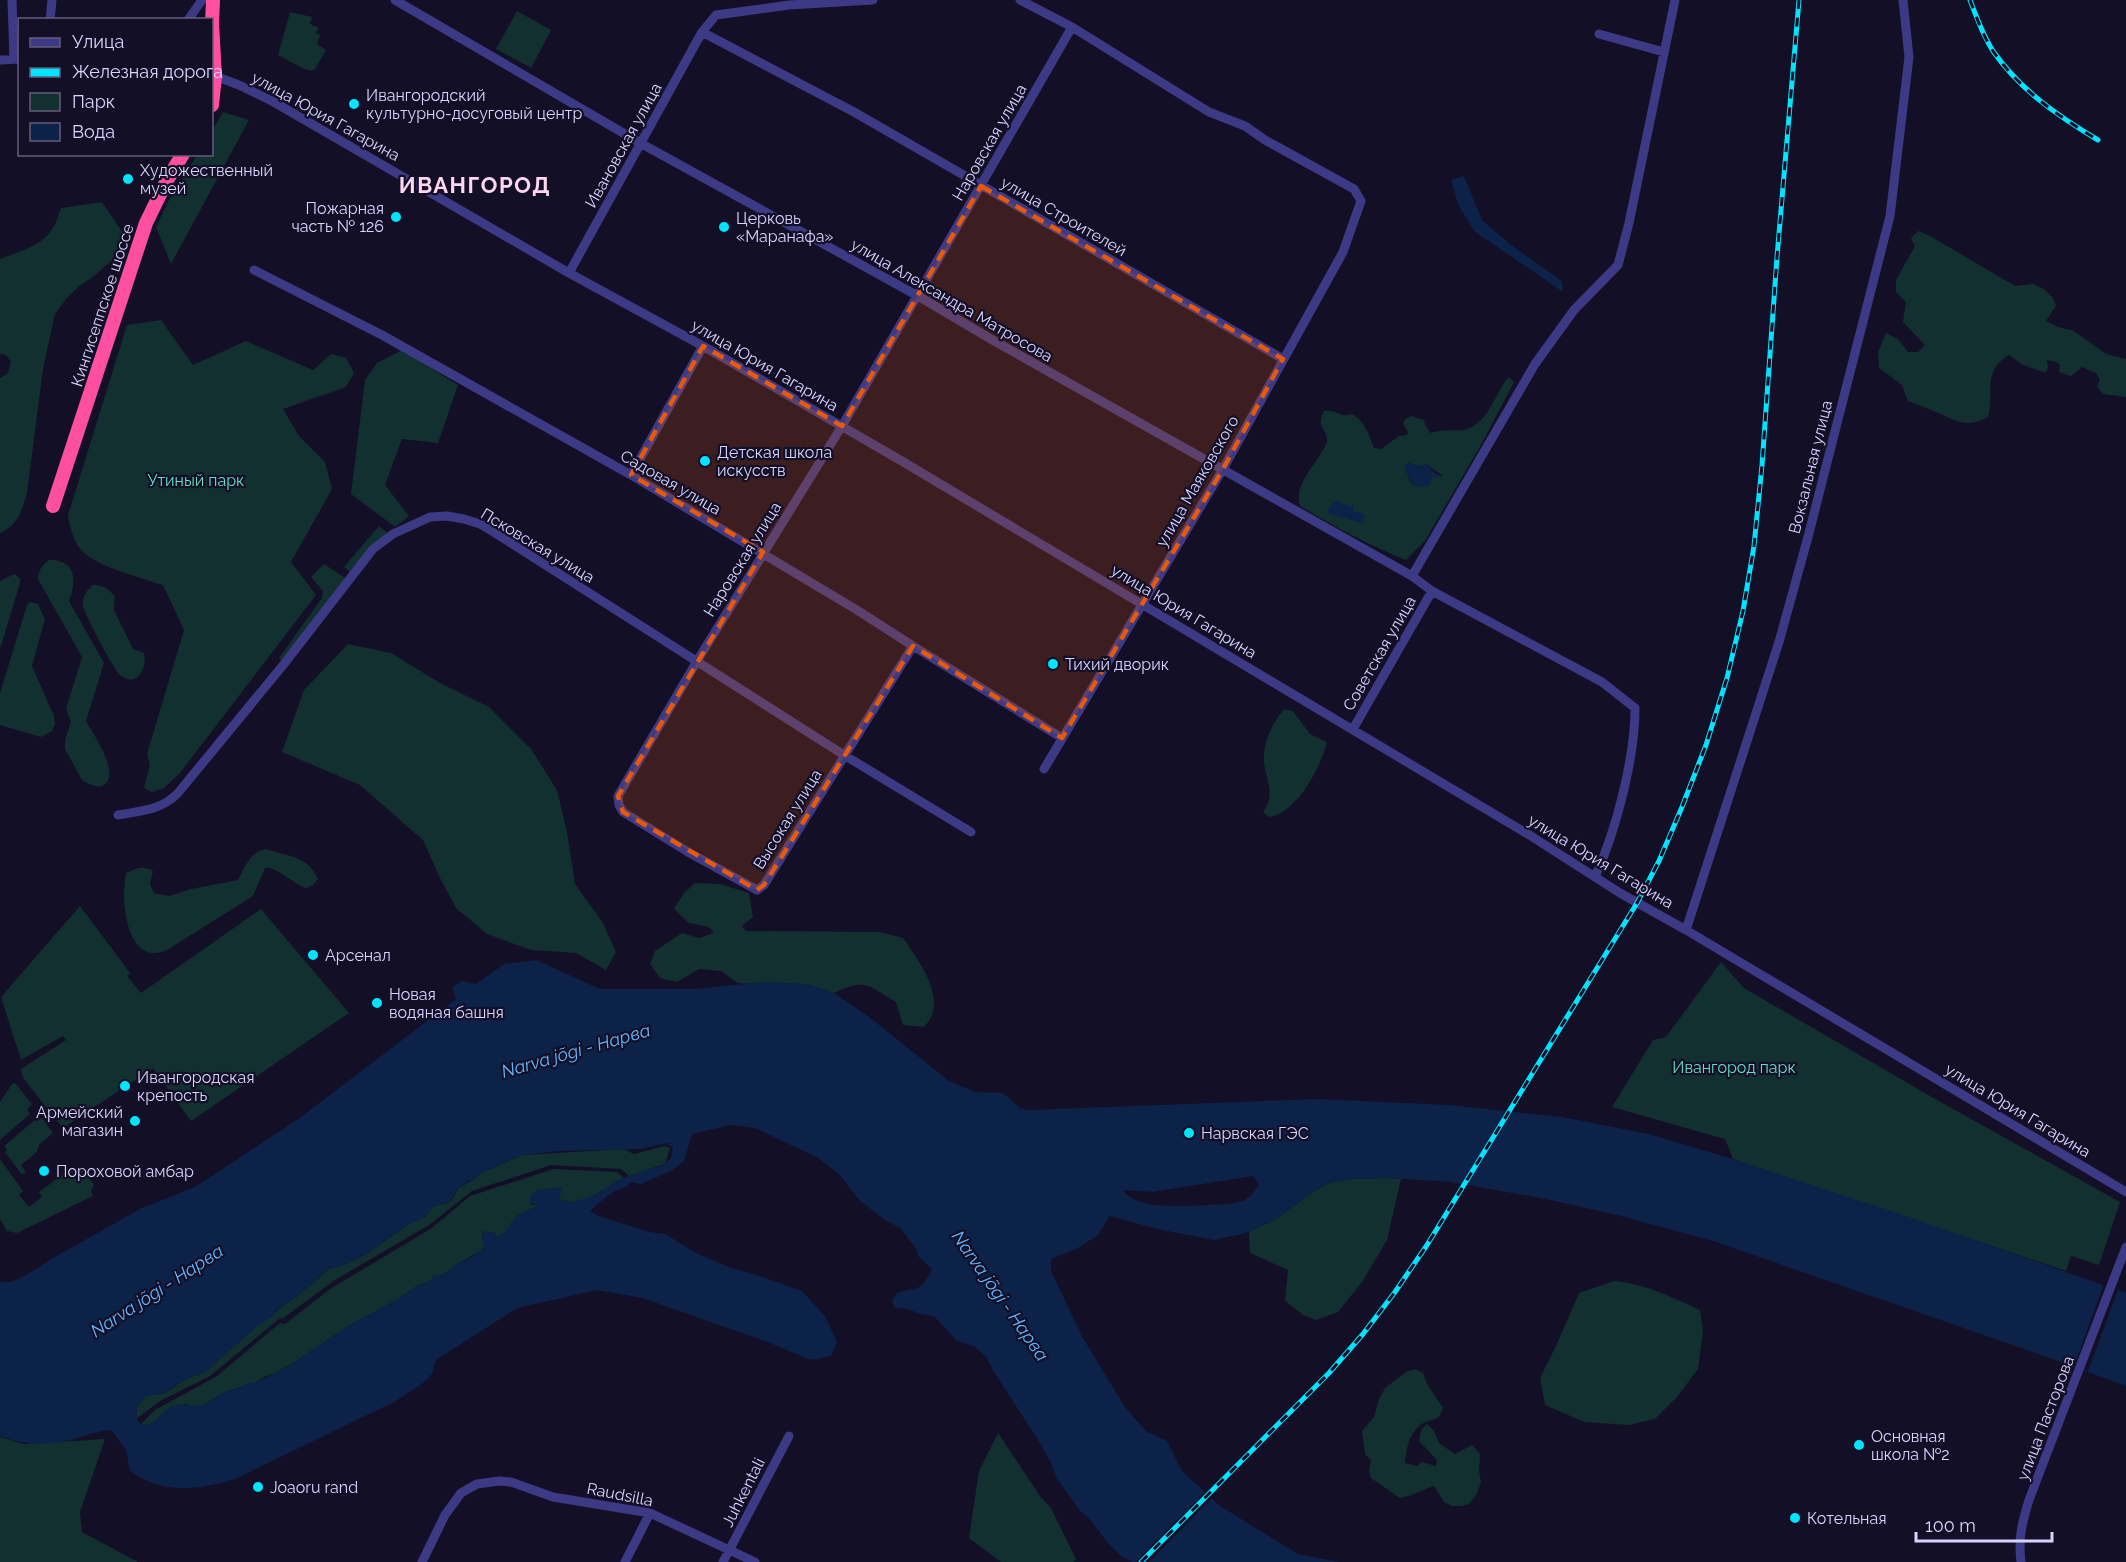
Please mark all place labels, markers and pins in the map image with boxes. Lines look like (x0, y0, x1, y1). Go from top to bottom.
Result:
place label: Ивангородский культурно-досуговый центр (366, 86, 582, 123)
marker: Ивангородский культурно-досуговый центр (347, 97, 361, 111)
place label: Художественный музей (140, 161, 273, 198)
marker: Художественный музей (121, 172, 135, 186)
place label: Пожарная часть № 126 (292, 199, 384, 236)
place label: Церковь «Маранафа» (736, 209, 834, 246)
marker: Пожарная часть № 126 (389, 210, 403, 224)
marker: Церковь «Маранафа» (717, 220, 731, 234)
place label: Детская школа искусств (717, 443, 832, 480)
marker: Детская школа искусств (698, 454, 712, 468)
place label: Тихий дворик (1065, 655, 1169, 674)
marker: Тихий дворик (1046, 657, 1060, 671)
place label: Арсенал (325, 946, 391, 965)
marker: Арсенал (306, 948, 320, 962)
place label: Новая водяная башня (389, 985, 504, 1022)
marker: Новая водяная башня (370, 996, 384, 1010)
place label: Ивангородская крепость (137, 1068, 255, 1105)
marker: Ивангородская крепость (118, 1079, 132, 1093)
place label: Армейский магазин (36, 1103, 123, 1140)
marker: Армейский магазин (128, 1114, 142, 1128)
place label: Нарвская ГЭС (1201, 1124, 1309, 1143)
marker: Нарвская ГЭС (1182, 1126, 1196, 1140)
place label: Пороховой амбар (56, 1162, 194, 1181)
marker: Пороховой амбар (37, 1164, 51, 1178)
place label: Основная школа №2 (1871, 1427, 1950, 1464)
marker: Основная школа №2 (1852, 1438, 1866, 1452)
place label: Joaoru rand (270, 1478, 358, 1497)
marker: Joaoru rand (251, 1480, 265, 1494)
place label: Котельная (1807, 1509, 1886, 1528)
marker: Котельная (1788, 1511, 1802, 1525)

